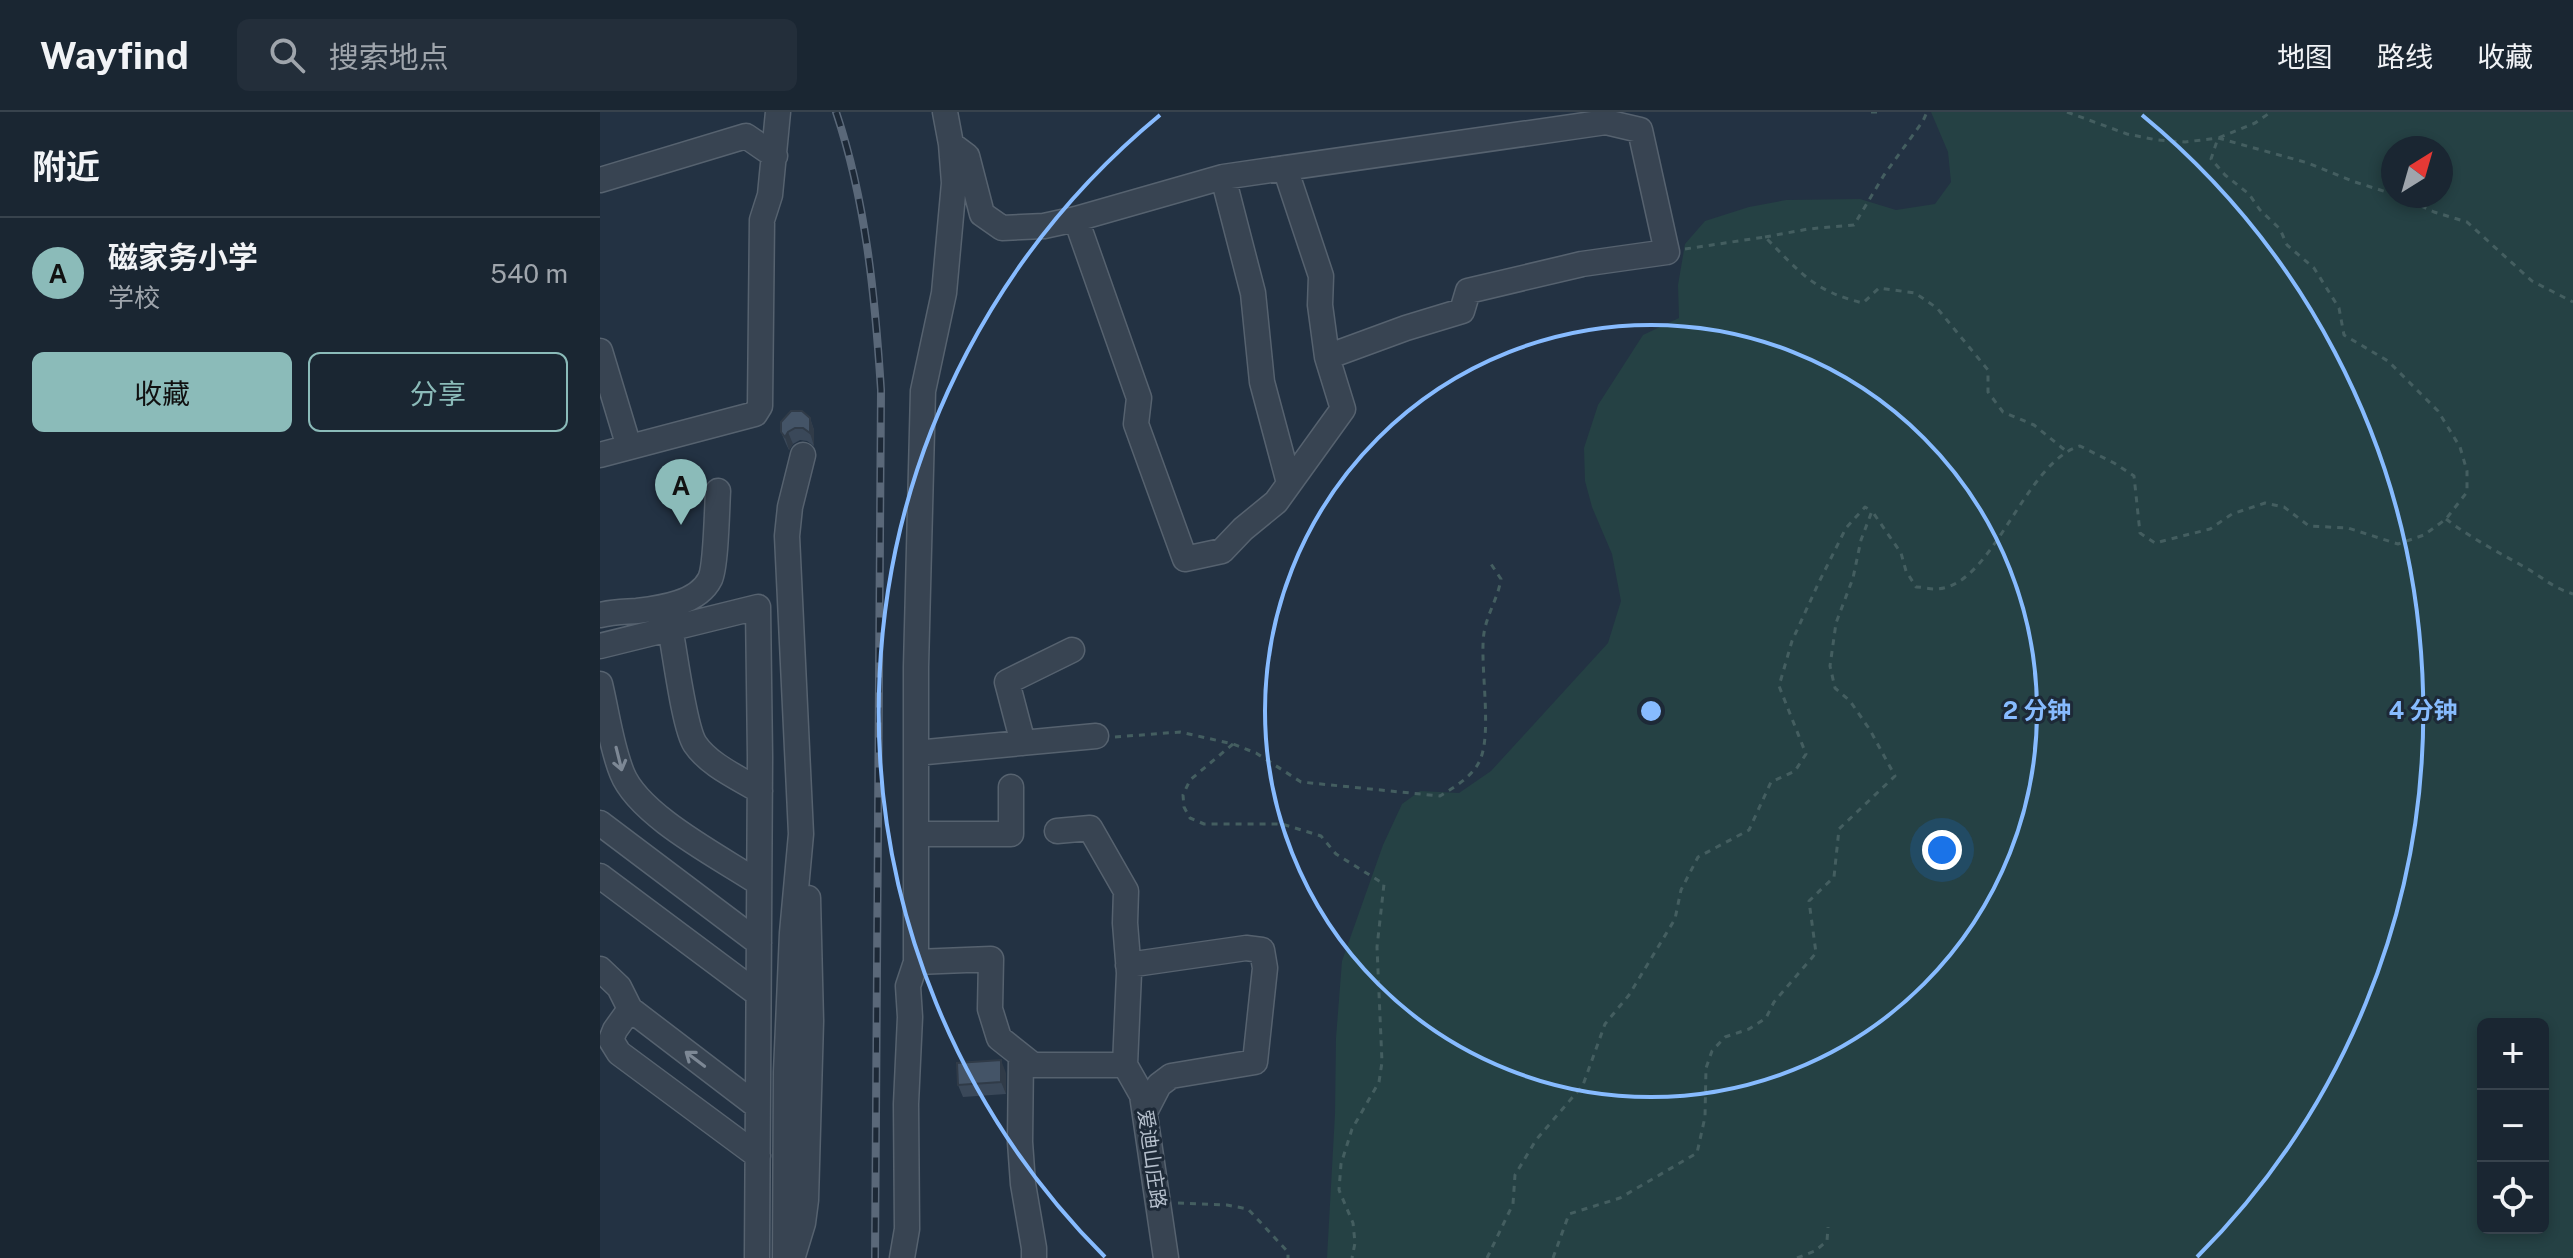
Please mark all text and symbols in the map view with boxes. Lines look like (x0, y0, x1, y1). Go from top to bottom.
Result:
search box (237, 19, 797, 91)
text: Wayfind (40, 33, 189, 78)
icon: search (265, 33, 309, 77)
text: 搜索地点 (329, 39, 449, 75)
text: 地图 (2277, 40, 2333, 73)
text: 路线 (2377, 40, 2433, 73)
text: 收藏 (2477, 40, 2533, 73)
north arrow (2381, 136, 2453, 208)
text: 附近 (32, 147, 100, 187)
text: 磁家务小学 (108, 239, 258, 275)
text: A (49, 258, 67, 289)
text: 540 m (490, 258, 568, 289)
text: 学校 (108, 282, 160, 313)
button: 收藏 (32, 352, 292, 432)
button: 分享 (308, 352, 568, 432)
pin: A (655, 459, 707, 525)
text: 2 分钟 (2003, 696, 2071, 724)
text: 4 分钟 (2388, 696, 2458, 724)
centre of rings (1637, 697, 1665, 725)
one-way arrow (612, 746, 627, 772)
your location (1922, 830, 1962, 870)
map controls (2477, 1018, 2549, 1234)
button: + (2477, 1018, 2549, 1090)
one-way arrow (685, 1050, 706, 1067)
button: − (2477, 1090, 2549, 1162)
street label: 爱迪山庄路 (1133, 1108, 1171, 1210)
button: locate (2477, 1162, 2549, 1234)

